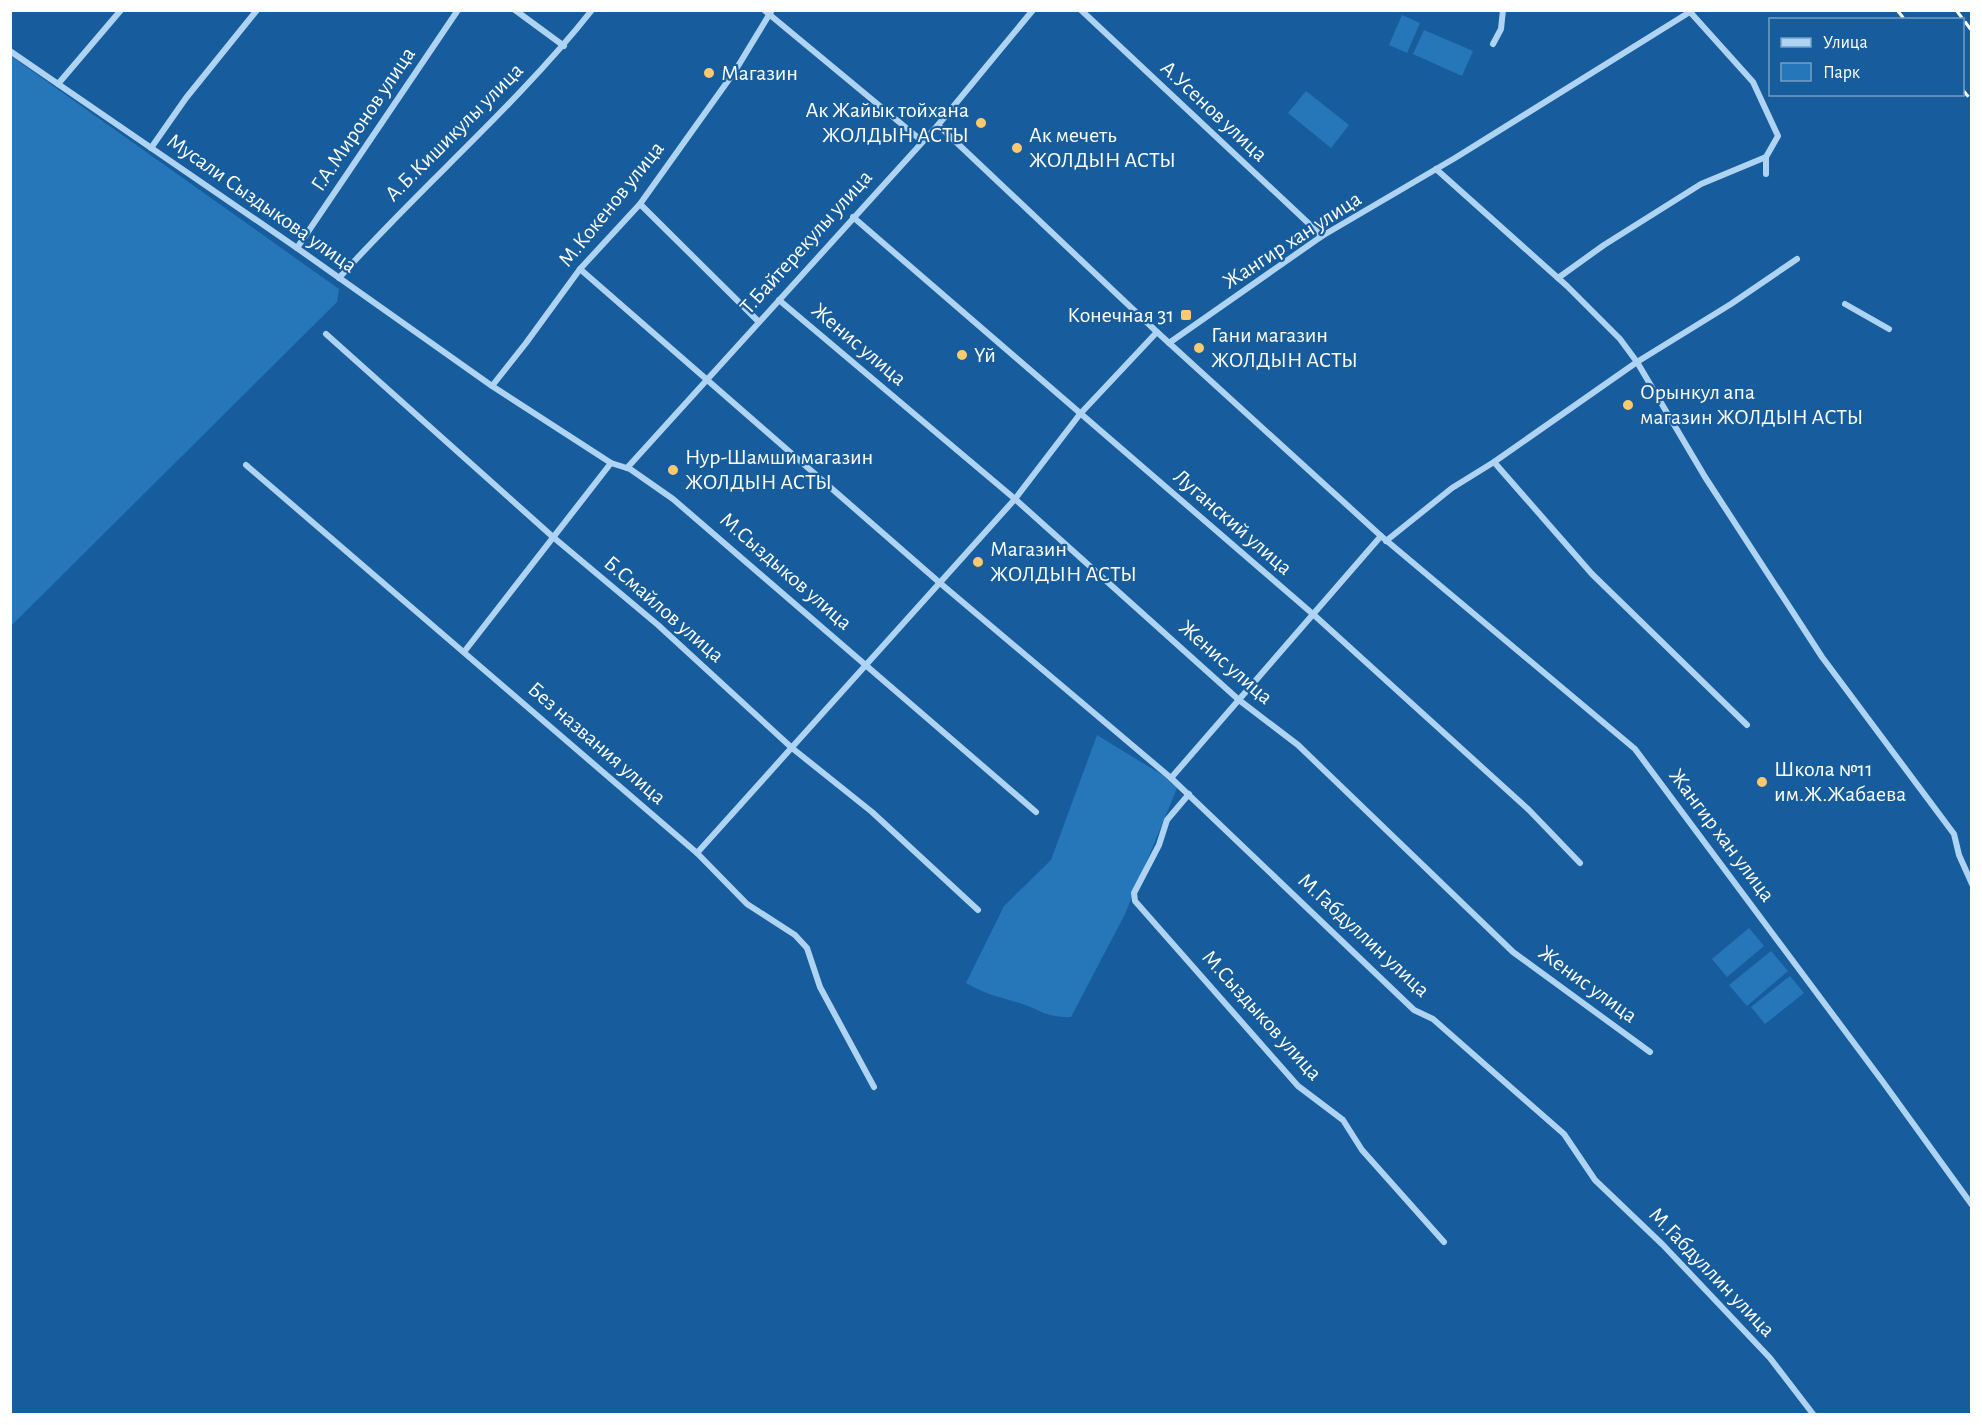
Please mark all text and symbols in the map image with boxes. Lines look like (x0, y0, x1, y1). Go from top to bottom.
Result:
legend (1769, 18, 1964, 96)
text: Улица (1823, 34, 1868, 52)
street label: Г.А.Миронов улица (307, 43, 419, 195)
street label: А.Усенов улица (1156, 56, 1272, 166)
street label: А.Б.Кишикулы улица (381, 59, 527, 205)
place label: Магазин (721, 62, 798, 84)
text: Парк (1823, 64, 1861, 82)
marker: Магазин (702, 66, 716, 80)
place label: Ак Жайык тойхана ЖОЛДЫН АСТЫ (805, 99, 969, 146)
marker: Ак Жайык тойхана ЖОЛДЫН АСТЫ (974, 116, 988, 130)
place label: Ак мечеть ЖОЛДЫН АСТЫ (1029, 124, 1176, 171)
street label: Мусали Сыздыкова улица (163, 129, 361, 277)
street label: М.Кокенов улица (554, 137, 668, 271)
marker: Ак мечеть ЖОЛДЫН АСТЫ (1010, 141, 1024, 155)
street label: Т.Байтерекулы улица (736, 166, 876, 318)
street label: Жангир хан улица (1219, 187, 1365, 293)
street label: Женис улица (808, 298, 910, 390)
place label: Конечная 31 (1067, 304, 1174, 326)
marker: Конечная 31 (1179, 308, 1193, 322)
place label: Гани магазин ЖОЛДЫН АСТЫ (1211, 324, 1358, 371)
marker: Гани магазин ЖОЛДЫН АСТЫ (1192, 341, 1206, 355)
place label: Үй (974, 344, 996, 366)
marker: Үй (955, 348, 969, 362)
place label: Орынкул апа магазин ЖОЛДЫН АСТЫ (1640, 381, 1863, 428)
marker: Орынкул апа магазин ЖОЛДЫН АСТЫ (1621, 398, 1635, 412)
place label: Нур-Шамши магазин ЖОЛДЫН АСТЫ (685, 446, 873, 493)
marker: Нур-Шамши магазин ЖОЛДЫН АСТЫ (666, 463, 680, 477)
street label: Луганский улица (1170, 465, 1296, 579)
street label: М.Сыздыков улица (716, 508, 856, 634)
place label: Магазин ЖОЛДЫН АСТЫ (990, 538, 1137, 585)
street label: Б.Смайлов улица (600, 551, 728, 667)
marker: Магазин ЖОЛДЫН АСТЫ (971, 555, 985, 569)
street label: Женис улица (1175, 616, 1277, 708)
street label: Без названия улица (524, 677, 670, 809)
place label: Школа №11 им.Ж.Жабаева (1774, 758, 1906, 805)
street label: Жангир хан улица (1665, 764, 1779, 906)
marker: Школа №11 им.Ж.Жабаева (1755, 775, 1769, 789)
street label: М.Габдуллин улица (1294, 869, 1434, 1001)
street label: Женис улица (1535, 941, 1641, 1027)
street label: М.Сыздыков улица (1198, 946, 1326, 1084)
street label: М.Габдуллин улица (1645, 1203, 1779, 1341)

